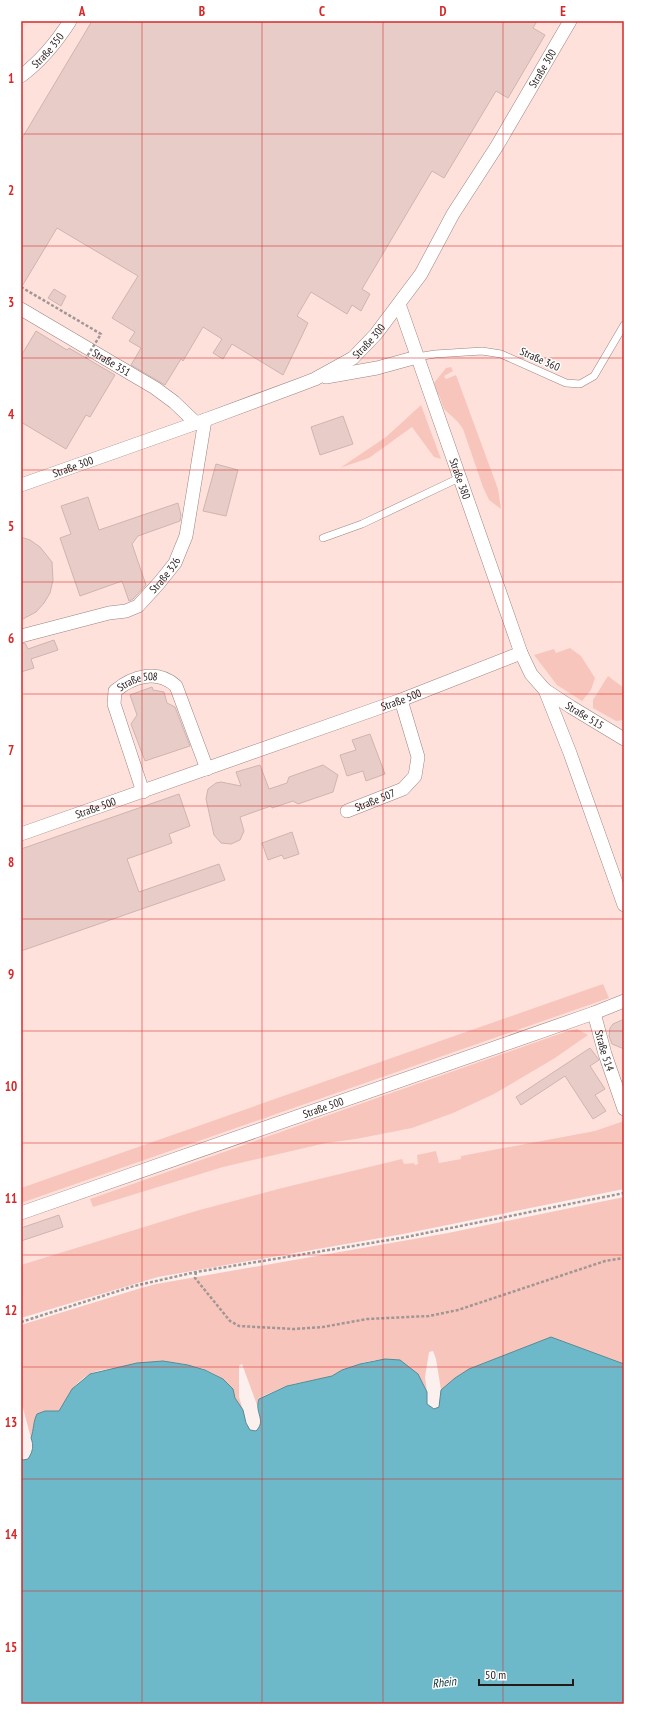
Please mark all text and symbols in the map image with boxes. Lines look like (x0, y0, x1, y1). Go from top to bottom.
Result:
text: A (78, 3, 86, 20)
text: B (199, 3, 205, 20)
text: C (319, 3, 325, 20)
text: D (440, 3, 447, 20)
text: E (560, 3, 566, 20)
street label: Straße 350 (28, 30, 67, 71)
street label: Straße 300 (526, 47, 559, 90)
text: 1 (8, 70, 14, 87)
text: 2 (8, 182, 14, 199)
text: 3 (8, 294, 14, 311)
street label: Straße 300 (349, 321, 388, 361)
street label: Straße 360 (518, 344, 562, 374)
street label: Straße 351 (90, 346, 133, 379)
text: 4 (8, 406, 15, 423)
street label: Straße 300 (51, 453, 95, 480)
street label: Straße 380 (446, 456, 474, 501)
text: 5 (8, 518, 14, 535)
street label: Straße 326 (146, 555, 184, 596)
text: 6 (8, 630, 14, 647)
street label: Straße 508 (114, 669, 159, 694)
street label: Straße 500 (379, 686, 423, 714)
street label: Straße 515 (563, 698, 606, 732)
text: 7 (8, 742, 14, 759)
street label: Straße 507 (353, 786, 397, 814)
street label: Straße 500 (73, 794, 118, 821)
text: 8 (8, 854, 14, 871)
text: 9 (8, 966, 14, 983)
street label: Straße 514 (592, 1028, 617, 1073)
text: 10 (5, 1078, 17, 1095)
street label: Straße 500 (301, 1094, 345, 1121)
text: 11 (5, 1190, 17, 1207)
text: 12 (5, 1302, 17, 1319)
text: 13 (5, 1414, 17, 1431)
text: 14 (5, 1526, 18, 1543)
text: 15 (5, 1639, 17, 1656)
scale bar (479, 1661, 573, 1687)
text: 50 m (485, 1667, 506, 1682)
water label: Rhein (431, 1673, 457, 1691)

